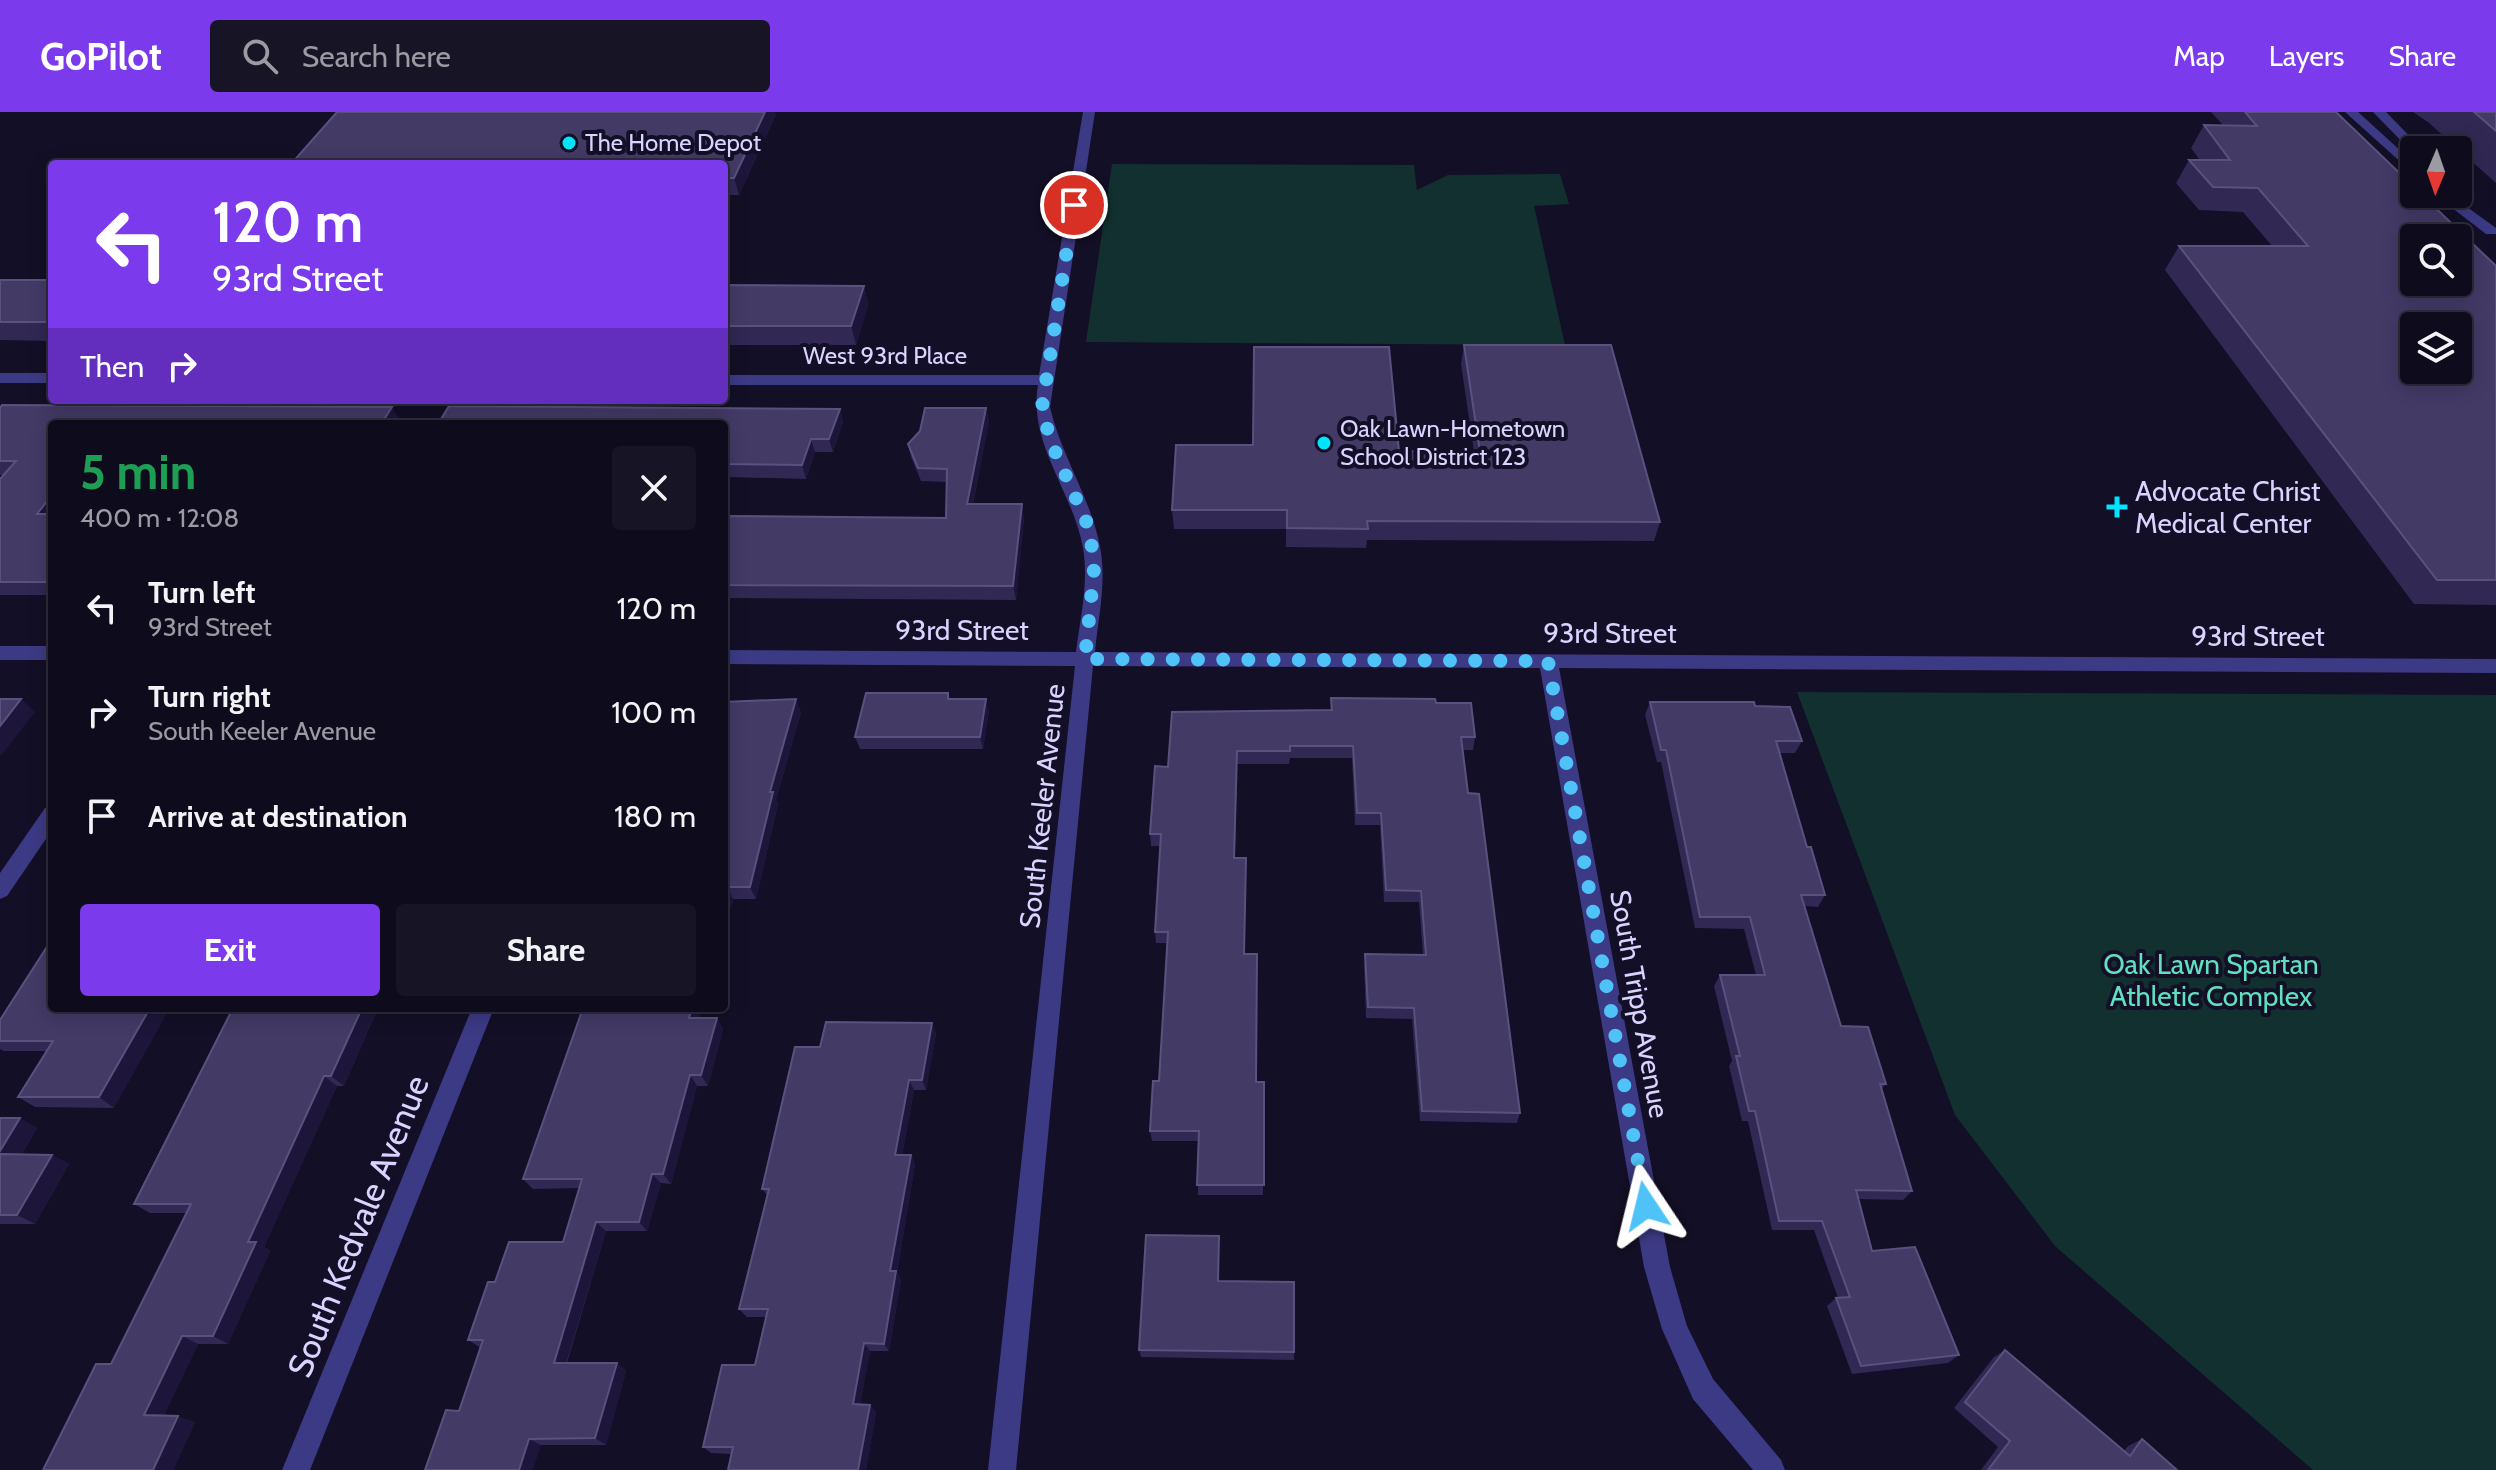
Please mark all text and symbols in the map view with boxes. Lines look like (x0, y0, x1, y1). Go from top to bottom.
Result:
search box (210, 20, 770, 92)
text: GoPilot (40, 33, 162, 80)
icon: search (238, 34, 282, 78)
text: Search here (302, 38, 451, 75)
text: Map (2173, 39, 2225, 73)
text: Layers (2269, 39, 2344, 73)
text: Share (2388, 39, 2456, 73)
place label: The Home Depot (585, 128, 761, 157)
marker: The Home Depot (560, 134, 578, 152)
north arrow (2400, 136, 2472, 208)
map controls (2400, 136, 2472, 384)
pin (1040, 171, 1108, 239)
icon: arrive (1052, 183, 1096, 227)
text: 120 m (212, 188, 363, 256)
icon: left (80, 192, 184, 296)
button: search (2400, 224, 2472, 296)
text: 93rd Street (212, 256, 383, 300)
button: layers (2400, 312, 2472, 384)
street label: West 93rd Place (803, 341, 967, 370)
icon: right (160, 344, 204, 388)
text: Then (80, 348, 144, 385)
place label: Oak Lawn-Hometown School District 123 (1340, 414, 1565, 471)
marker: Oak Lawn-Hometown School District 123 (1315, 434, 1333, 452)
text: 5 min (80, 443, 196, 501)
button: close (612, 446, 696, 530)
place label: Advocate Christ Medical Center (2135, 474, 2320, 540)
marker: Advocate Christ Medical Center (2106, 496, 2128, 518)
text: 400 m · 12:08 (80, 502, 239, 534)
text: Turn left (148, 574, 256, 611)
icon: left (80, 586, 124, 630)
text: 120 m (616, 590, 696, 627)
text: 93rd Street (148, 611, 272, 643)
street label: 93rd Street (895, 613, 1029, 647)
street label: 93rd Street (1543, 616, 1677, 650)
street label: 93rd Street (2191, 619, 2325, 653)
text: Turn right (148, 678, 271, 715)
street label: South Keeler Avenue (1012, 682, 1072, 930)
icon: right (80, 690, 124, 734)
text: 100 m (611, 694, 696, 731)
text: South Keeler Avenue (148, 715, 376, 747)
icon: arrive (80, 794, 124, 838)
text: Arrive at destination (148, 798, 408, 835)
text: 180 m (614, 798, 696, 835)
street label: South Tripp Avenue (1603, 887, 1677, 1121)
button: Exit (80, 904, 380, 996)
button: Share (396, 904, 696, 996)
park label: Oak Lawn Spartan Athletic Complex (2103, 947, 2319, 1013)
street label: South Kedvale Avenue (278, 1069, 438, 1383)
position arrow (1604, 1164, 1688, 1248)

